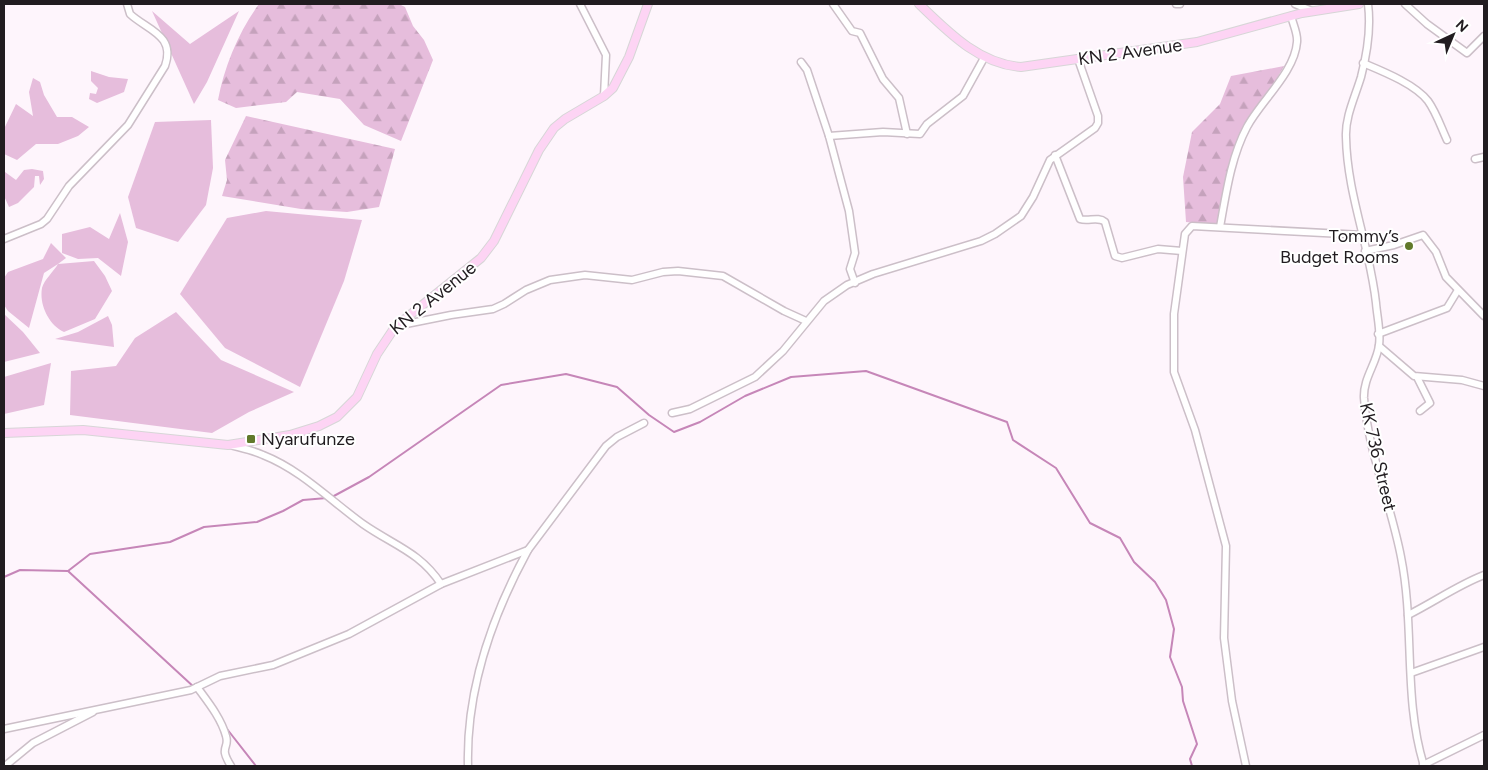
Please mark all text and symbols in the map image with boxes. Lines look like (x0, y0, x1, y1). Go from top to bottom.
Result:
north arrow (1428, 10, 1478, 60)
text: N (1452, 16, 1471, 36)
street label: KN 2 Avenue (1077, 34, 1184, 70)
place label: Tommy’s Budget Rooms (1280, 225, 1399, 268)
marker: Tommy’s Budget Rooms (1403, 240, 1415, 252)
street label: KN 2 Avenue (385, 256, 481, 340)
street label: KK 736 Street (1355, 400, 1401, 514)
place label: Nyarufunze (261, 428, 355, 450)
marker: Nyarufunze (245, 433, 257, 445)

